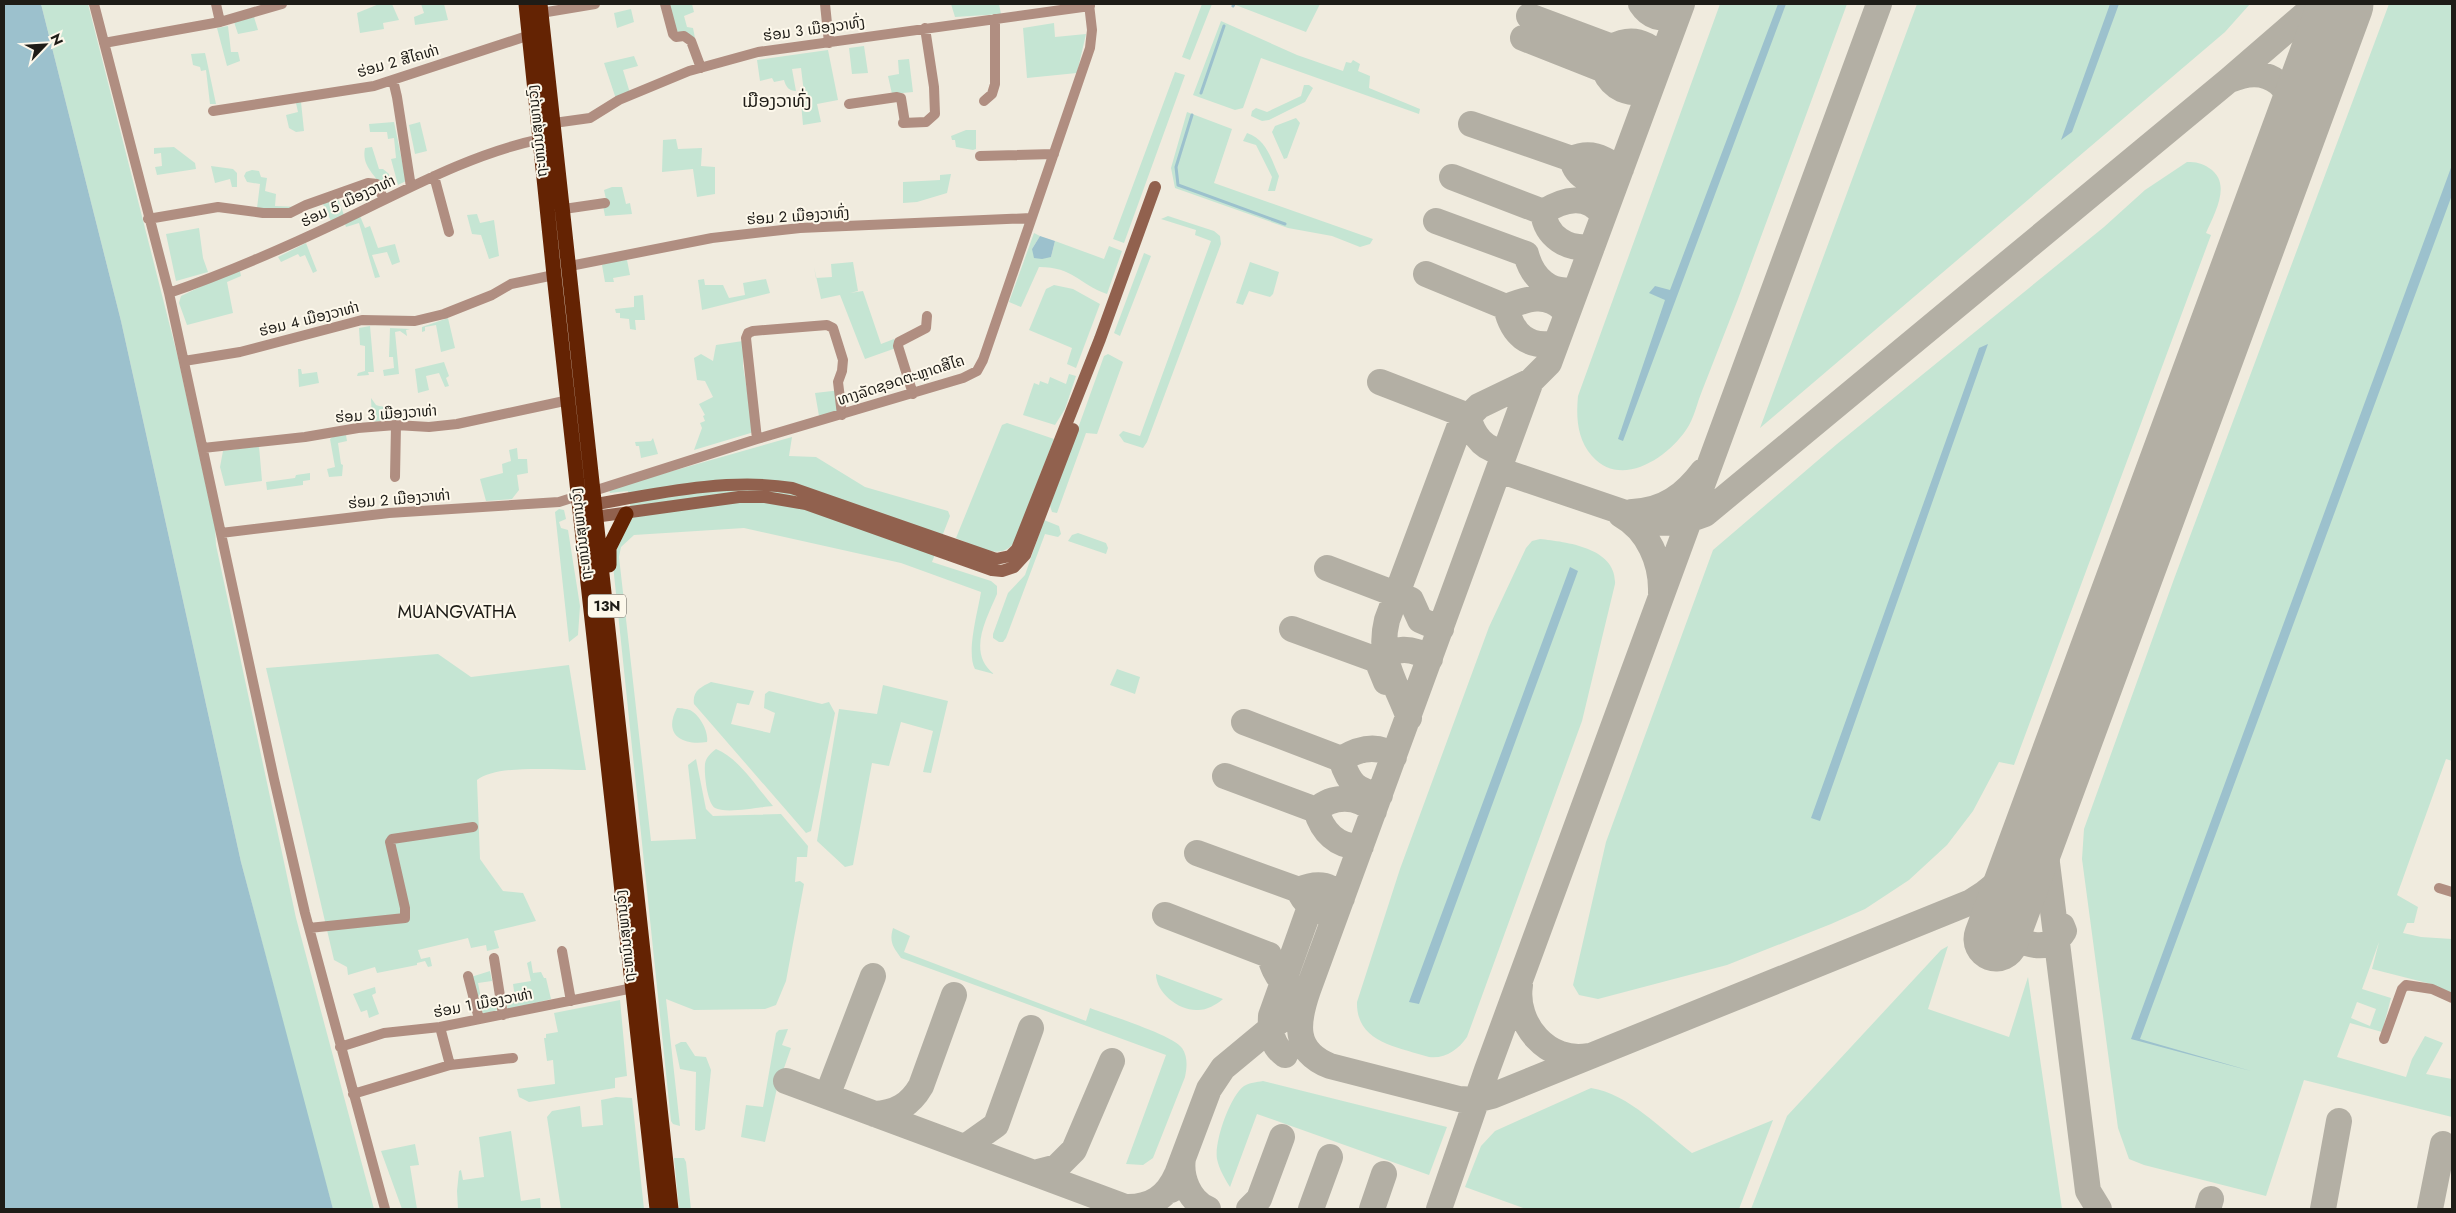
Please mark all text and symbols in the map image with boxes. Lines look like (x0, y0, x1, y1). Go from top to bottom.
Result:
street label: ຮ່ອມ 3 ເມືອງວາທົ່ງ (762, 11, 866, 47)
north arrow (20, 20, 70, 70)
text: N (45, 30, 68, 49)
street label: ຮ່ອມ 2 ສີໄຄທ່າ (354, 39, 442, 83)
street label: ຖະຫນົນສຸພານຸວົງ (521, 84, 553, 178)
district label: ເມືອງວາທົ່ງ (742, 88, 812, 114)
street label: ຮ່ອມ 5 ເມືອງວາທ່າ (297, 169, 399, 233)
street label: ຮ່ອມ 2 ເມືອງວາທົ່ງ (746, 201, 850, 231)
street label: ຮ່ອມ 4 ເມືອງວາທ່າ (257, 296, 361, 342)
street label: ທາງລັດຊອດຕະຫຼາດສີໄຄ (835, 349, 967, 411)
street label: ຮ່ອມ 3 ເມືອງວາທ່າ (334, 399, 438, 429)
street label: ຮ່ອມ 2 ເມືອງວາທ່າ (347, 484, 451, 514)
street label: ຖະຫນົນສຸພານຸວົງ (564, 486, 598, 582)
road number: 13N (588, 594, 626, 618)
district label: MUANGVATHA (398, 599, 517, 625)
street label: ຖະຫນົນສຸພານຸວົງ (609, 889, 641, 983)
street label: ຮ່ອມ 1 ເມືອງວາທ່າ (431, 983, 535, 1023)

